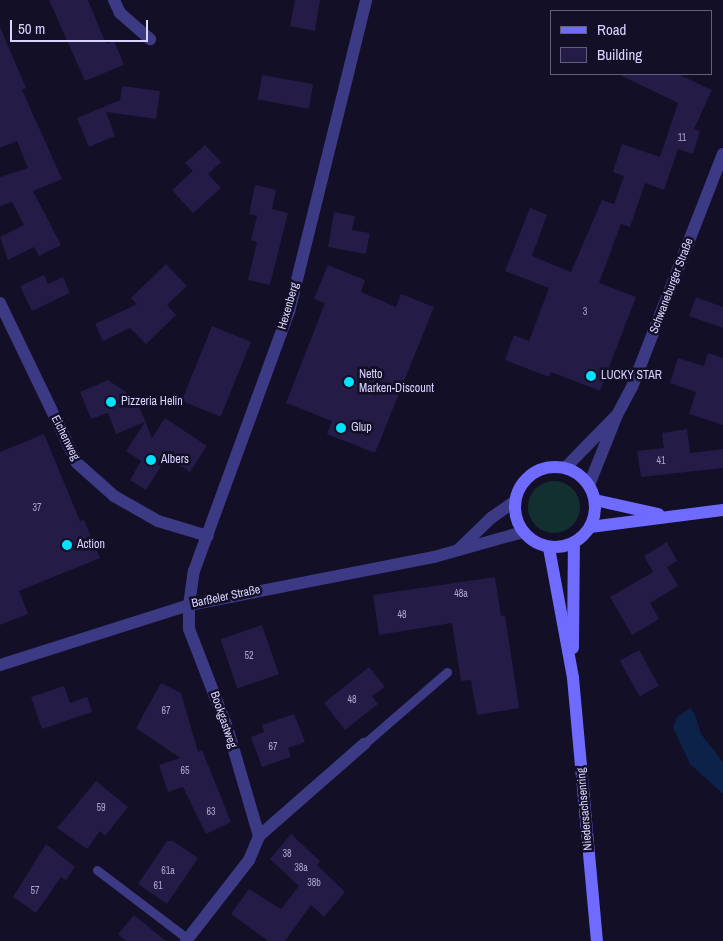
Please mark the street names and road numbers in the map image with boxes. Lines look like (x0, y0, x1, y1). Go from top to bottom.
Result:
street label: Schwaneburger Straße (647, 236, 697, 336)
street label: Hexenberg (275, 281, 303, 331)
street label: Eichenweg (48, 413, 82, 463)
street label: Barßeler Straße (190, 583, 262, 611)
street label: Bookgastweg (207, 690, 239, 750)
street label: Niedersachsenring (574, 767, 596, 851)

